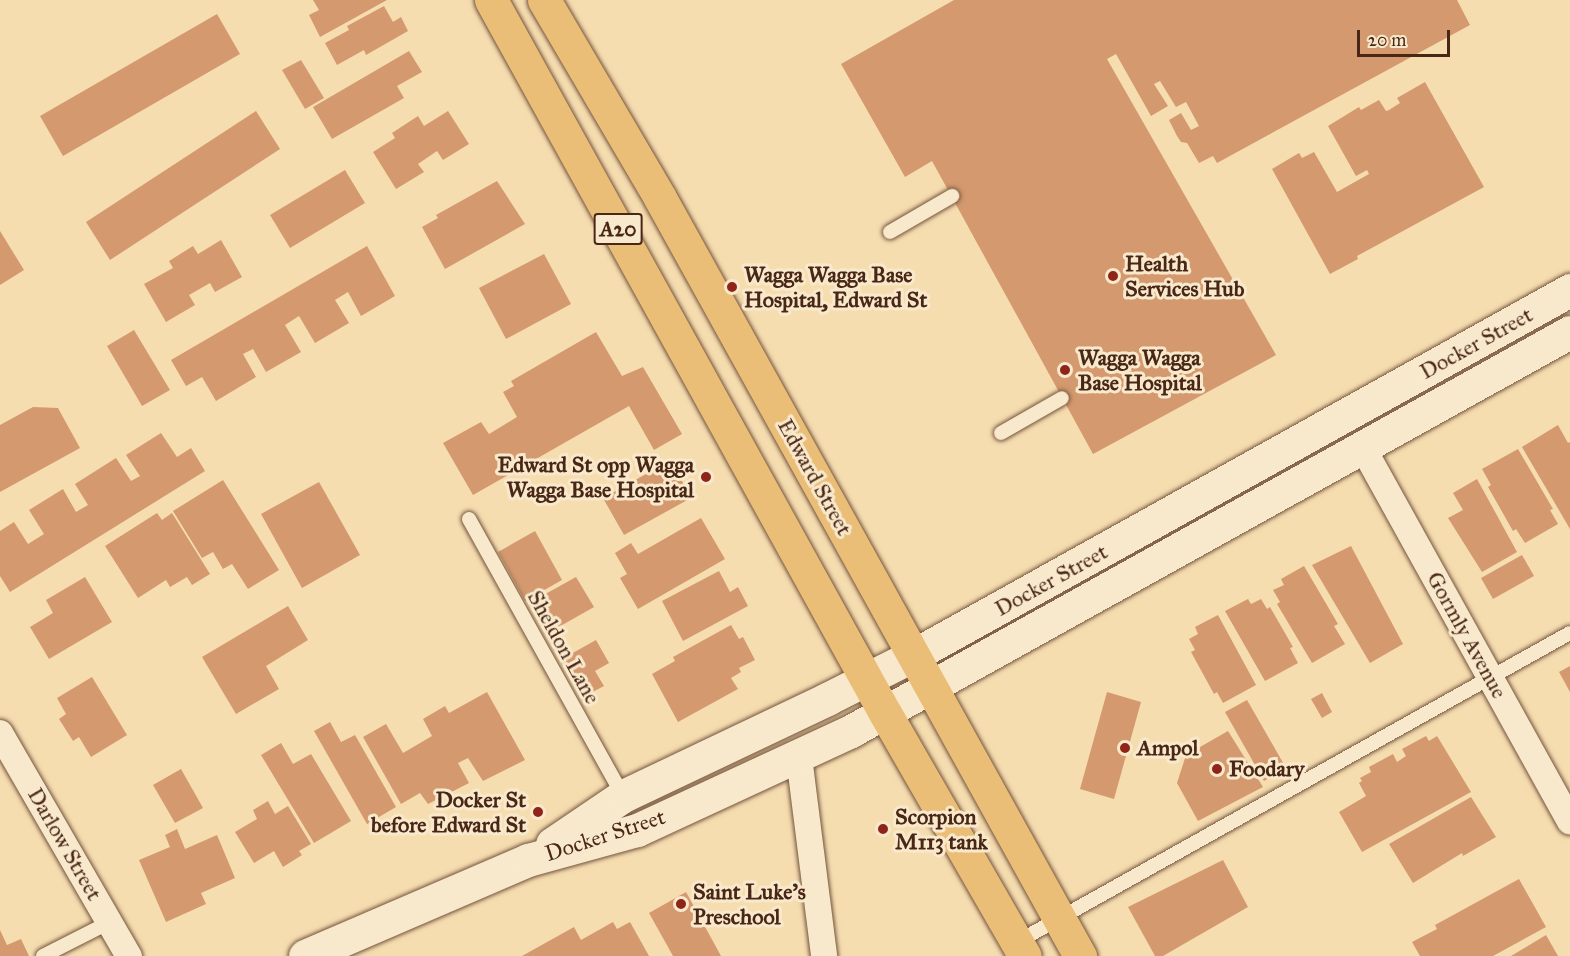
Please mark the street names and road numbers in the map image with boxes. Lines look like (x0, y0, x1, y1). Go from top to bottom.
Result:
road number: A20 (592, 211, 644, 247)
street label: Docker Street (1415, 301, 1537, 385)
street label: Edward Street (772, 414, 858, 540)
street label: Docker Street (990, 538, 1112, 622)
street label: Gormly Avenue (1421, 567, 1513, 703)
street label: Sheldon Lane (522, 586, 606, 708)
street label: Darlow Street (22, 783, 108, 905)
street label: Docker Street (542, 803, 668, 867)

